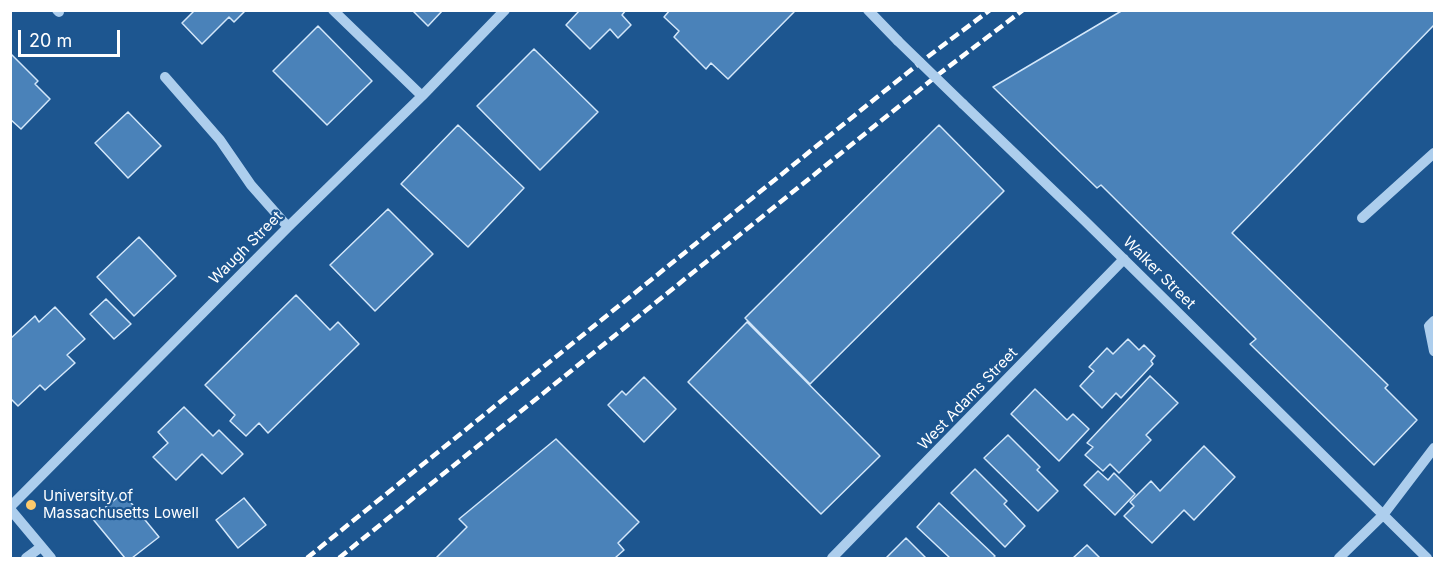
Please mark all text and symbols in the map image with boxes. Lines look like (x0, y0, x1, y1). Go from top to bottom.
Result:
scale bar (21, 18, 123, 56)
text: 20 m (29, 30, 72, 51)
street label: Waugh Street (206, 208, 286, 288)
street label: Walker Street (1119, 233, 1199, 313)
street label: West Adams Street (915, 344, 1021, 454)
place label: University of Massachusetts Lowell (43, 487, 199, 522)
marker: University of Massachusetts Lowell (24, 498, 38, 512)

